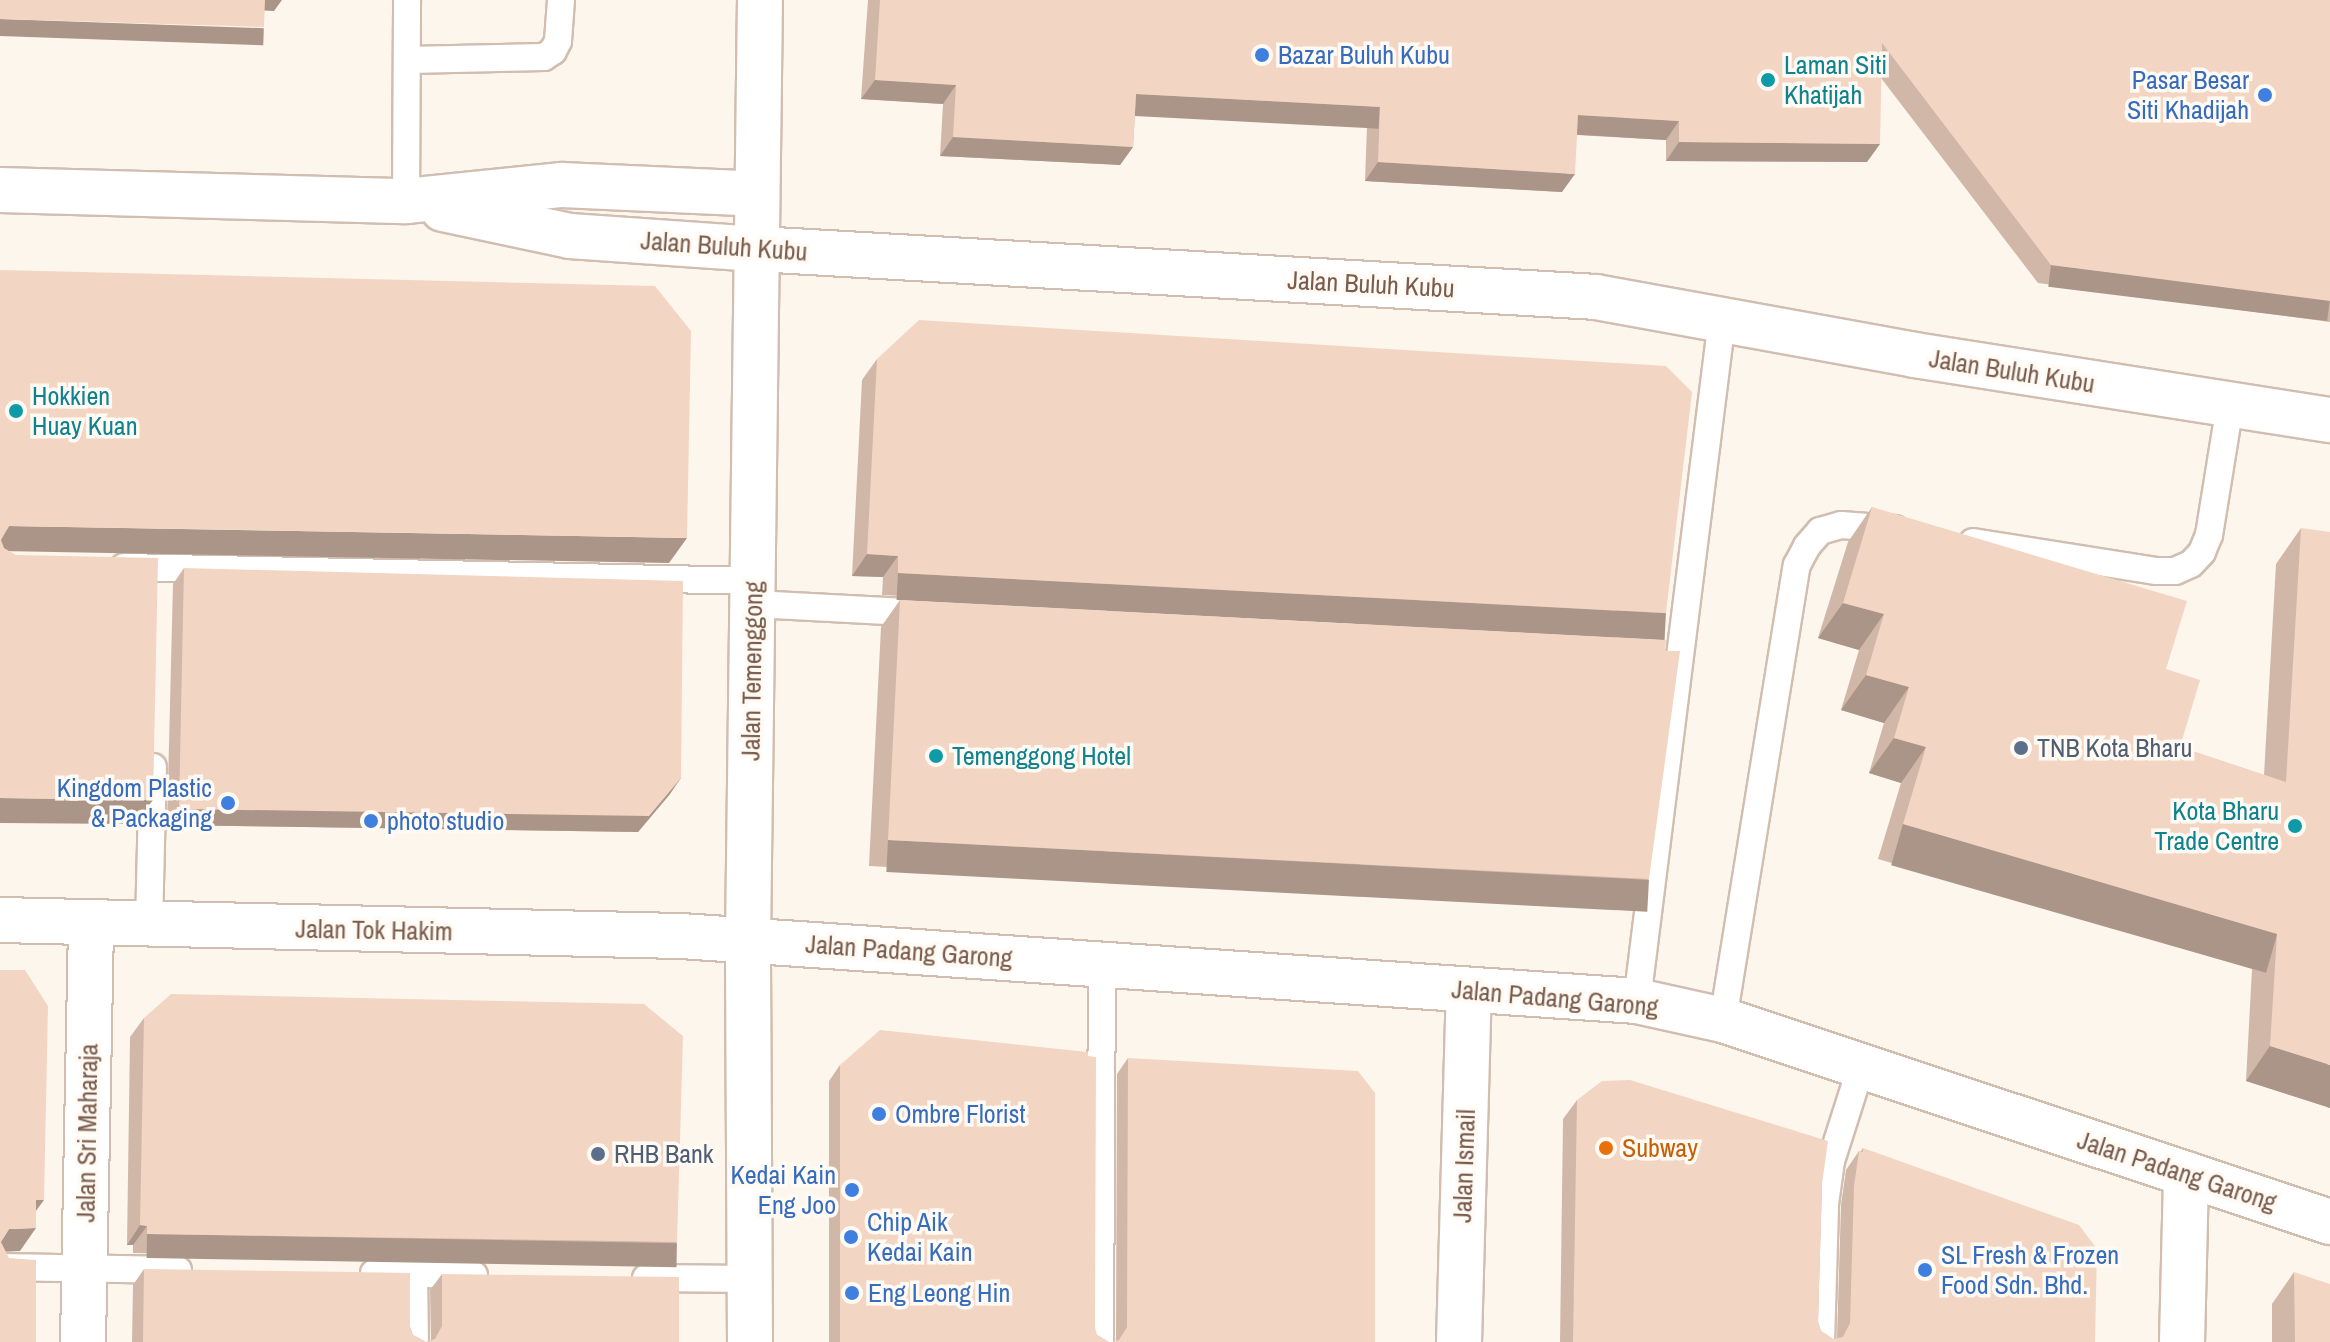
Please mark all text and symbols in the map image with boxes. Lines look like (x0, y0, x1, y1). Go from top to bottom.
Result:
place label: Bazar Buluh Kubu (1278, 39, 1450, 71)
marker: Bazar Buluh Kubu (1253, 46, 1271, 64)
place label: Laman Siti Khatijah (1784, 49, 1887, 110)
place label: Pasar Besar Siti Khadijah (2127, 64, 2249, 126)
marker: Laman Siti Khatijah (1759, 71, 1777, 89)
marker: Pasar Besar Siti Khadijah (2256, 86, 2274, 104)
street label: Jalan Buluh Kubu (640, 225, 808, 267)
street label: Jalan Buluh Kubu (1287, 264, 1455, 304)
street label: Jalan Buluh Kubu (1927, 343, 2097, 399)
place label: Hokkien Huay Kuan (32, 380, 137, 442)
marker: Hokkien Huay Kuan (7, 402, 25, 420)
street label: Jalan Temenggong (735, 581, 769, 761)
place label: TNB Kota Bharu (2037, 732, 2192, 764)
marker: TNB Kota Bharu (2012, 739, 2030, 757)
place label: Temenggong Hotel (952, 740, 1131, 772)
marker: Temenggong Hotel (927, 747, 945, 765)
place label: Kingdom Plastic & Packaging (57, 772, 212, 834)
marker: Kingdom Plastic & Packaging (219, 794, 237, 812)
place label: Kota Bharu Trade Centre (2154, 795, 2279, 856)
place label: photo studio (387, 805, 504, 837)
marker: photo studio (362, 812, 380, 830)
marker: Kota Bharu Trade Centre (2286, 817, 2304, 835)
street label: Jalan Tok Hakim (295, 913, 453, 947)
street label: Jalan Padang Garong (804, 928, 1014, 974)
street label: Jalan Padang Garong (1450, 973, 1660, 1023)
street label: Jalan Sri Maharaja (70, 1043, 104, 1223)
place label: Ombre Florist (895, 1098, 1025, 1130)
marker: Ombre Florist (870, 1105, 888, 1123)
street label: Jalan Ismail (1446, 1109, 1482, 1223)
street label: Jalan Padang Garong (2074, 1124, 2280, 1218)
place label: Subway (1622, 1132, 1698, 1164)
place label: RHB Bank (614, 1138, 714, 1170)
marker: Subway (1597, 1139, 1615, 1157)
marker: RHB Bank (589, 1145, 607, 1163)
place label: Kedai Kain Eng Joo (730, 1159, 836, 1220)
marker: Kedai Kain Eng Joo (843, 1181, 861, 1199)
place label: Chip Aik Kedai Kain (867, 1206, 973, 1268)
marker: Chip Aik Kedai Kain (842, 1228, 860, 1246)
place label: SL Fresh & Frozen Food Sdn. Bhd. (1941, 1239, 2120, 1300)
marker: SL Fresh & Frozen Food Sdn. Bhd. (1916, 1261, 1934, 1279)
place label: Eng Leong Hin (868, 1277, 1010, 1309)
marker: Eng Leong Hin (843, 1284, 861, 1302)

